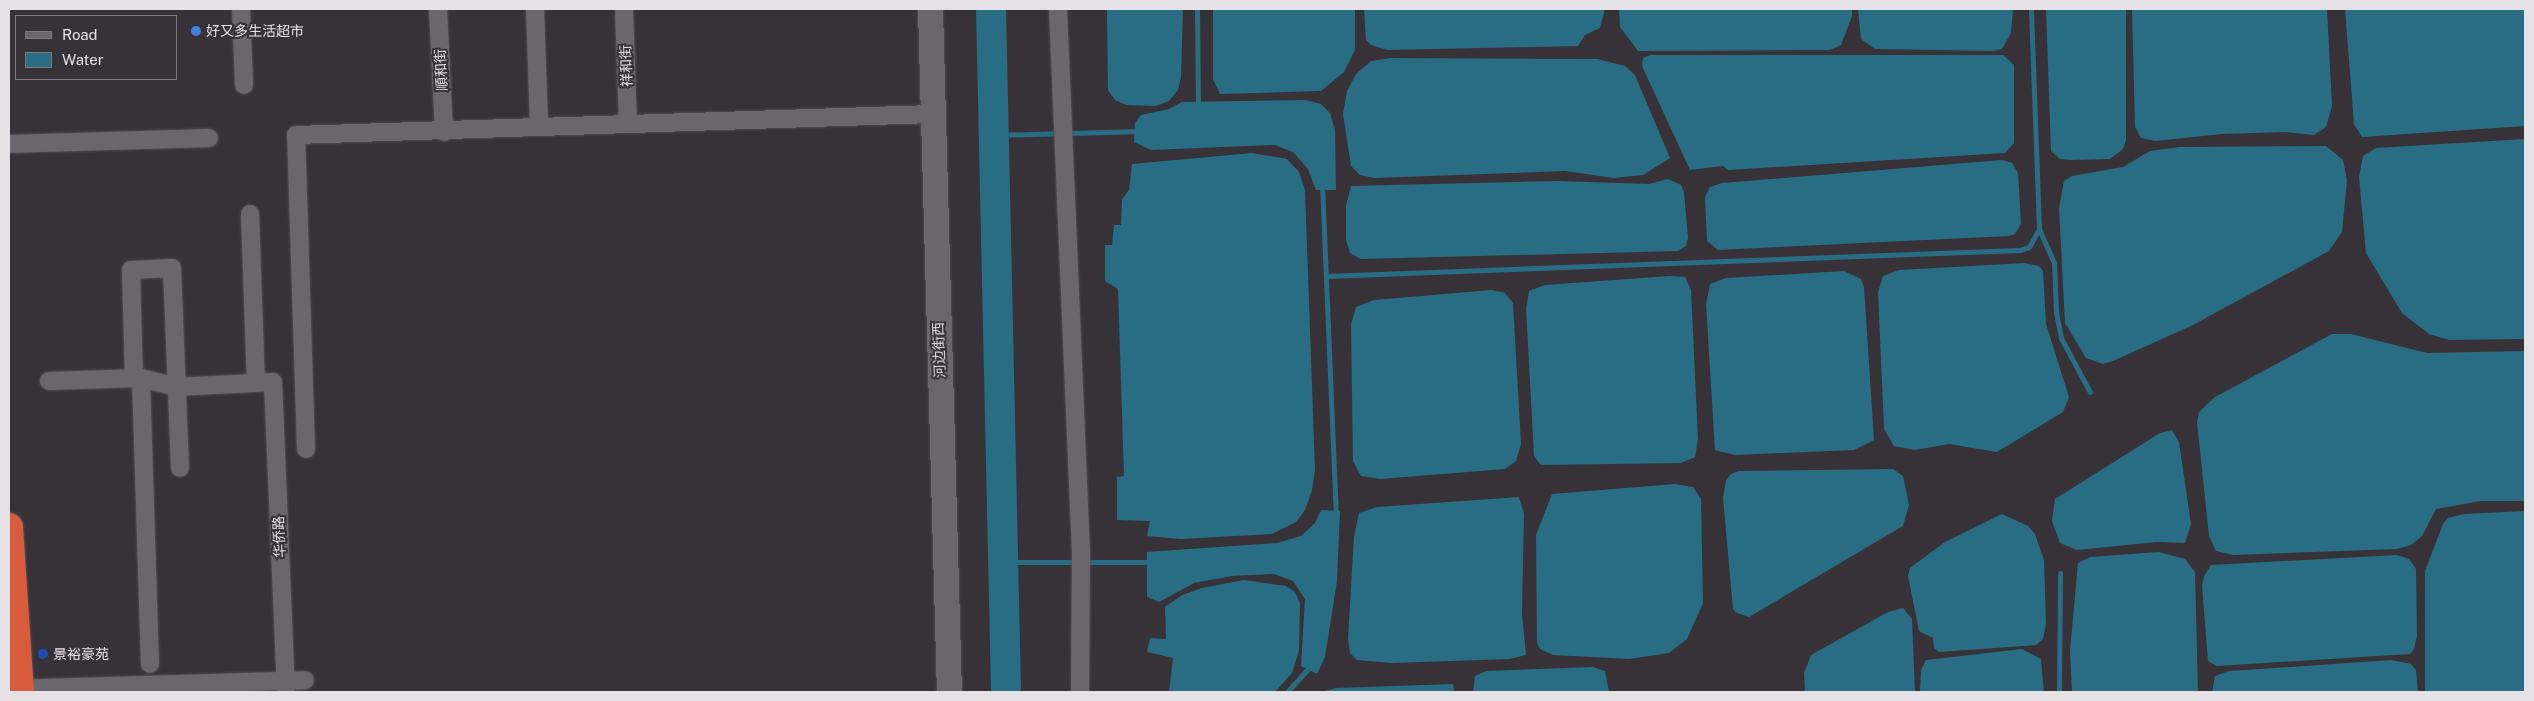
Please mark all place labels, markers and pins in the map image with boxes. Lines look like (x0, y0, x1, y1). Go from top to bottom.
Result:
place label: 好又多生活超市 (206, 23, 304, 39)
marker: 好又多生活超市 (190, 25, 202, 37)
place label: 景裕豪苑 (53, 646, 109, 662)
marker: 景裕豪苑 (37, 648, 49, 660)

